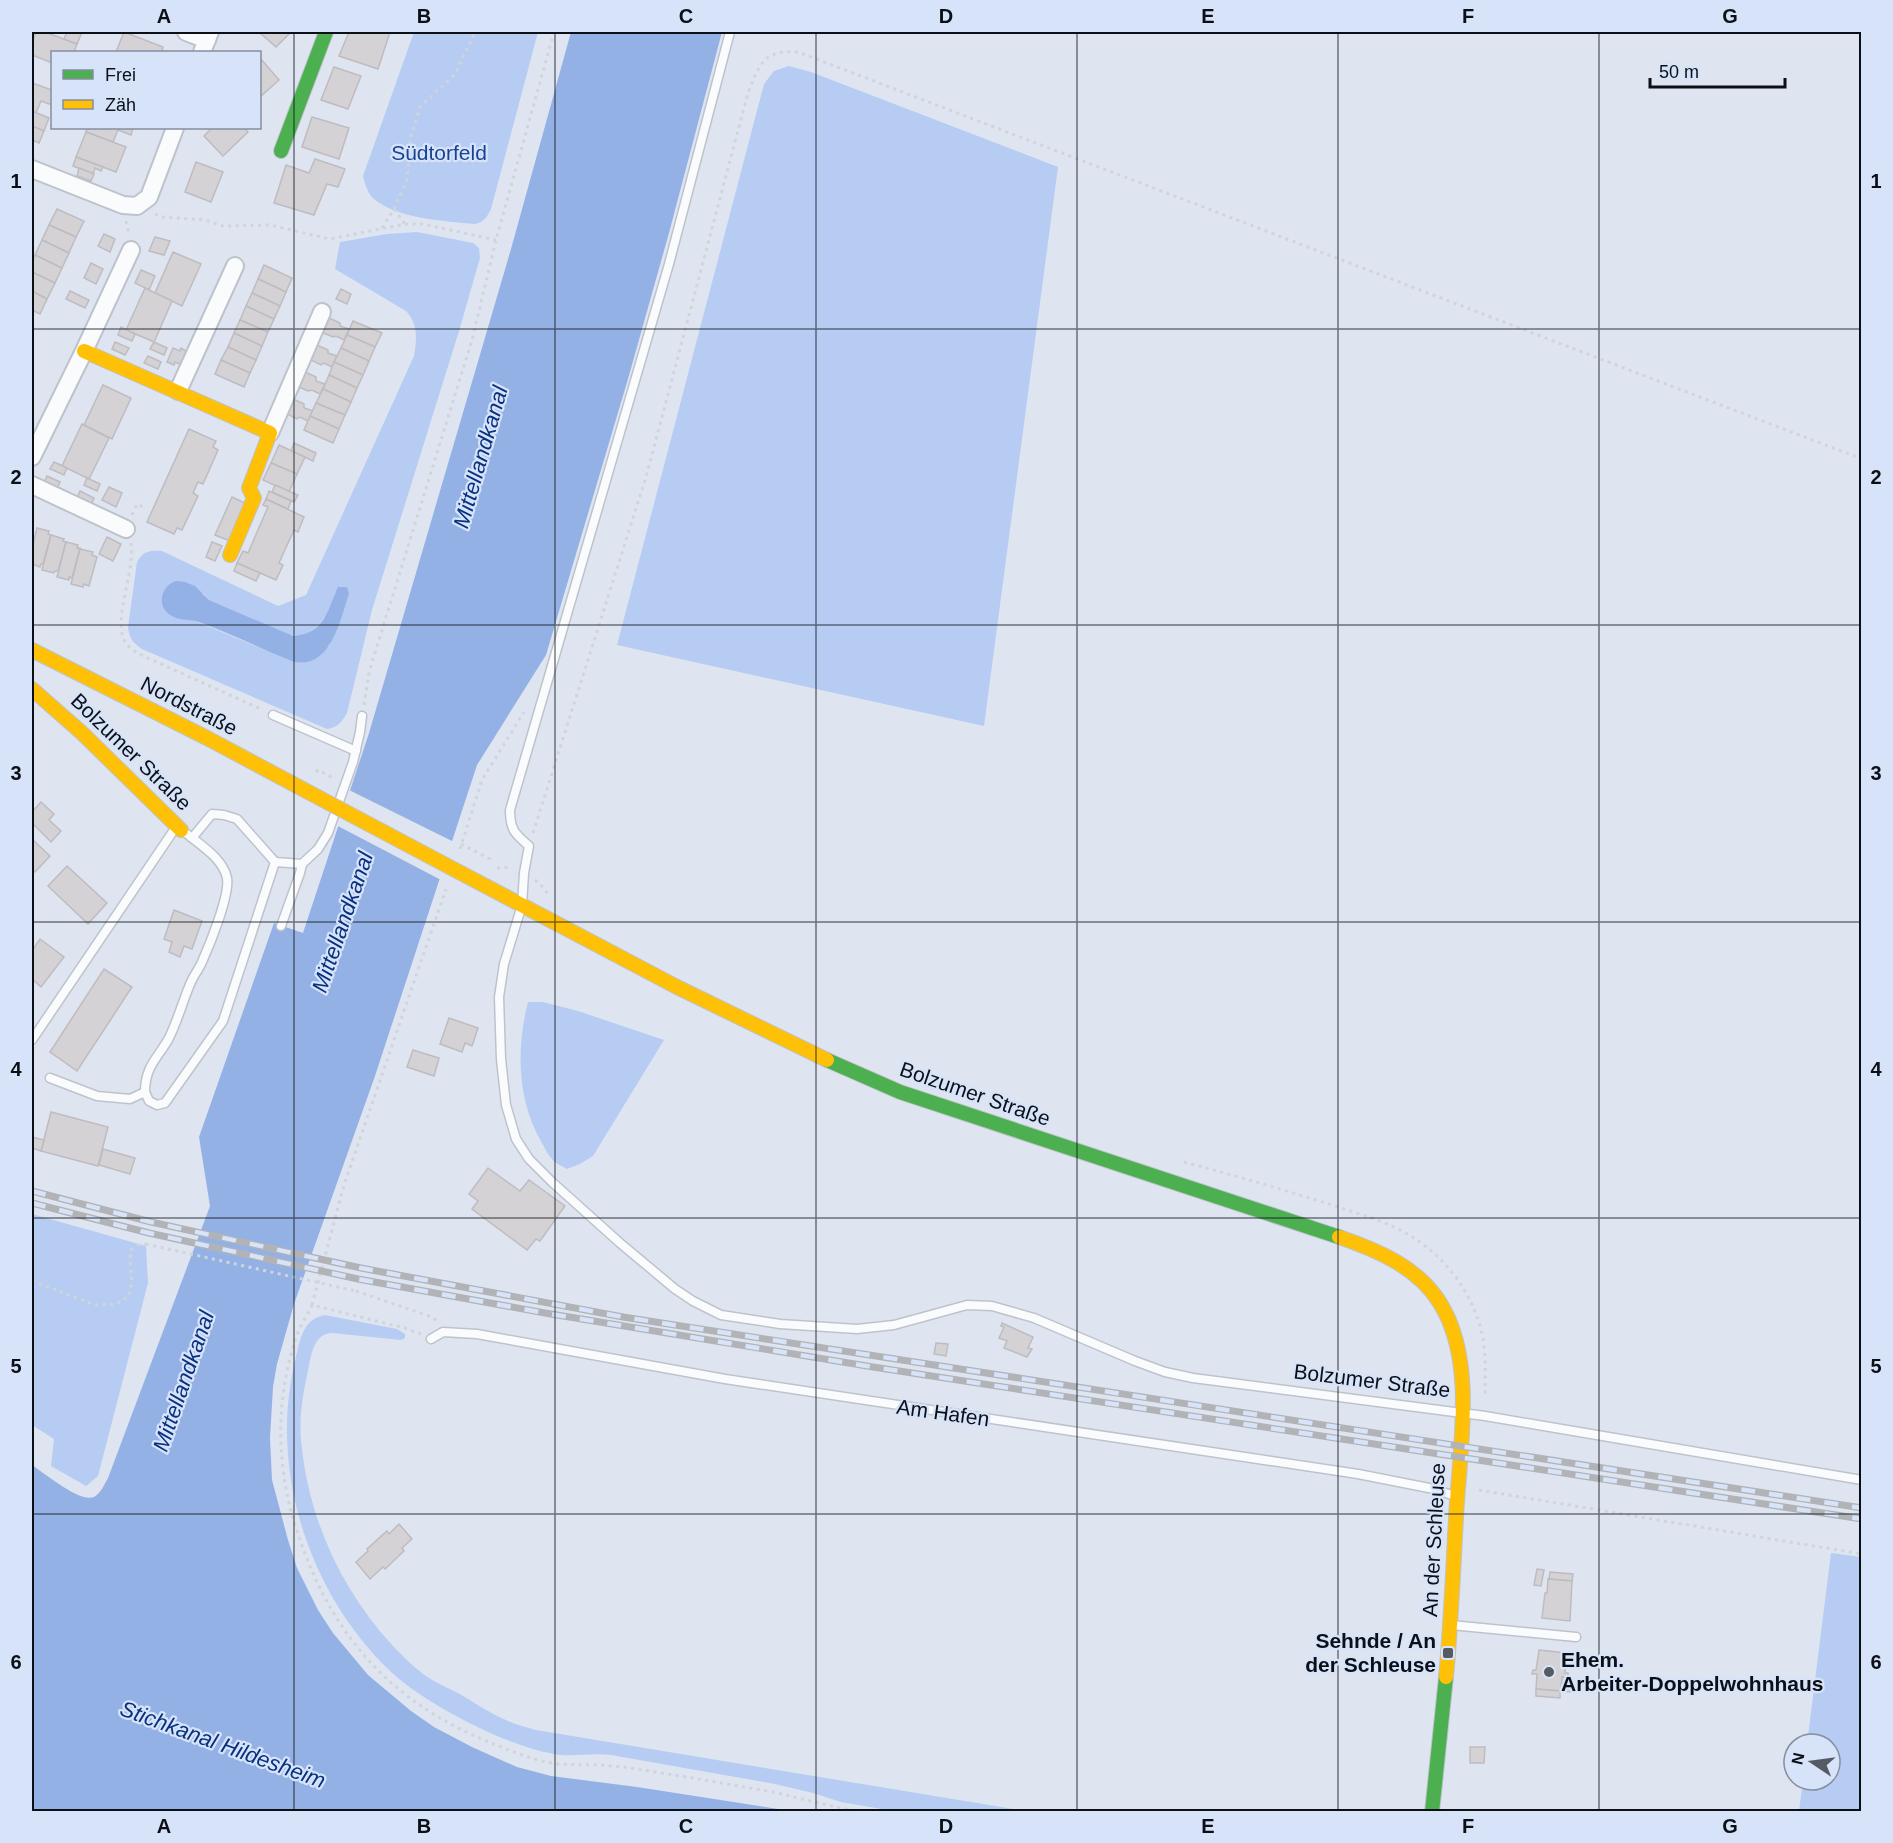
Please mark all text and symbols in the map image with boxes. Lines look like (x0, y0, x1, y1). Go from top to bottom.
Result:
text: A (157, 5, 171, 27)
text: B (417, 5, 431, 27)
text: C (679, 5, 693, 27)
text: D (939, 5, 953, 27)
text: E (1201, 5, 1215, 27)
text: F (1462, 5, 1474, 27)
text: G (1722, 5, 1738, 27)
legend (51, 51, 261, 129)
scale bar (1650, 51, 1785, 89)
text: 50 m (1659, 62, 1699, 82)
text: Frei (105, 65, 136, 85)
text: Zäh (105, 95, 136, 115)
park label: Südtorfeld (391, 141, 487, 164)
text: 1 (10, 170, 22, 192)
text: 1 (1870, 170, 1882, 192)
water label: Mittellandkanal (448, 382, 513, 531)
text: 2 (10, 466, 22, 488)
text: 2 (1870, 466, 1882, 488)
street label: Nordstraße (137, 671, 241, 740)
street label: Bolzumer Straße (67, 689, 196, 815)
text: 3 (10, 762, 22, 784)
text: 3 (1870, 762, 1882, 784)
water label: Mittellandkanal (307, 848, 379, 996)
street label: Bolzumer Straße (897, 1057, 1053, 1130)
text: 4 (10, 1058, 22, 1080)
text: 4 (1870, 1058, 1882, 1080)
water label: Mittellandkanal (148, 1307, 220, 1455)
text: 5 (10, 1355, 22, 1377)
text: 5 (1870, 1355, 1882, 1377)
street label: Bolzumer Straße (1292, 1359, 1452, 1402)
street label: Am Hafen (895, 1395, 991, 1430)
street label: An der Schleuse (1418, 1462, 1449, 1618)
place label: Sehnde / An der Schleuse (1305, 1629, 1436, 1676)
marker: Sehnde / An der Schleuse (1441, 1646, 1455, 1660)
place label: Ehem. Arbeiter-Doppelwohnhaus (1561, 1648, 1824, 1695)
text: 6 (10, 1651, 22, 1673)
text: 6 (1870, 1651, 1882, 1673)
marker: Ehem. Arbeiter-Doppelwohnhaus (1542, 1665, 1556, 1679)
water label: Stichkanal Hildesheim (117, 1696, 329, 1793)
north arrow (1782, 1732, 1842, 1792)
text: N (1788, 1751, 1807, 1766)
text: A (157, 1815, 171, 1837)
text: B (417, 1815, 431, 1837)
text: C (679, 1815, 693, 1837)
text: D (939, 1815, 953, 1837)
text: E (1201, 1815, 1215, 1837)
text: F (1462, 1815, 1474, 1837)
text: G (1722, 1815, 1738, 1837)

